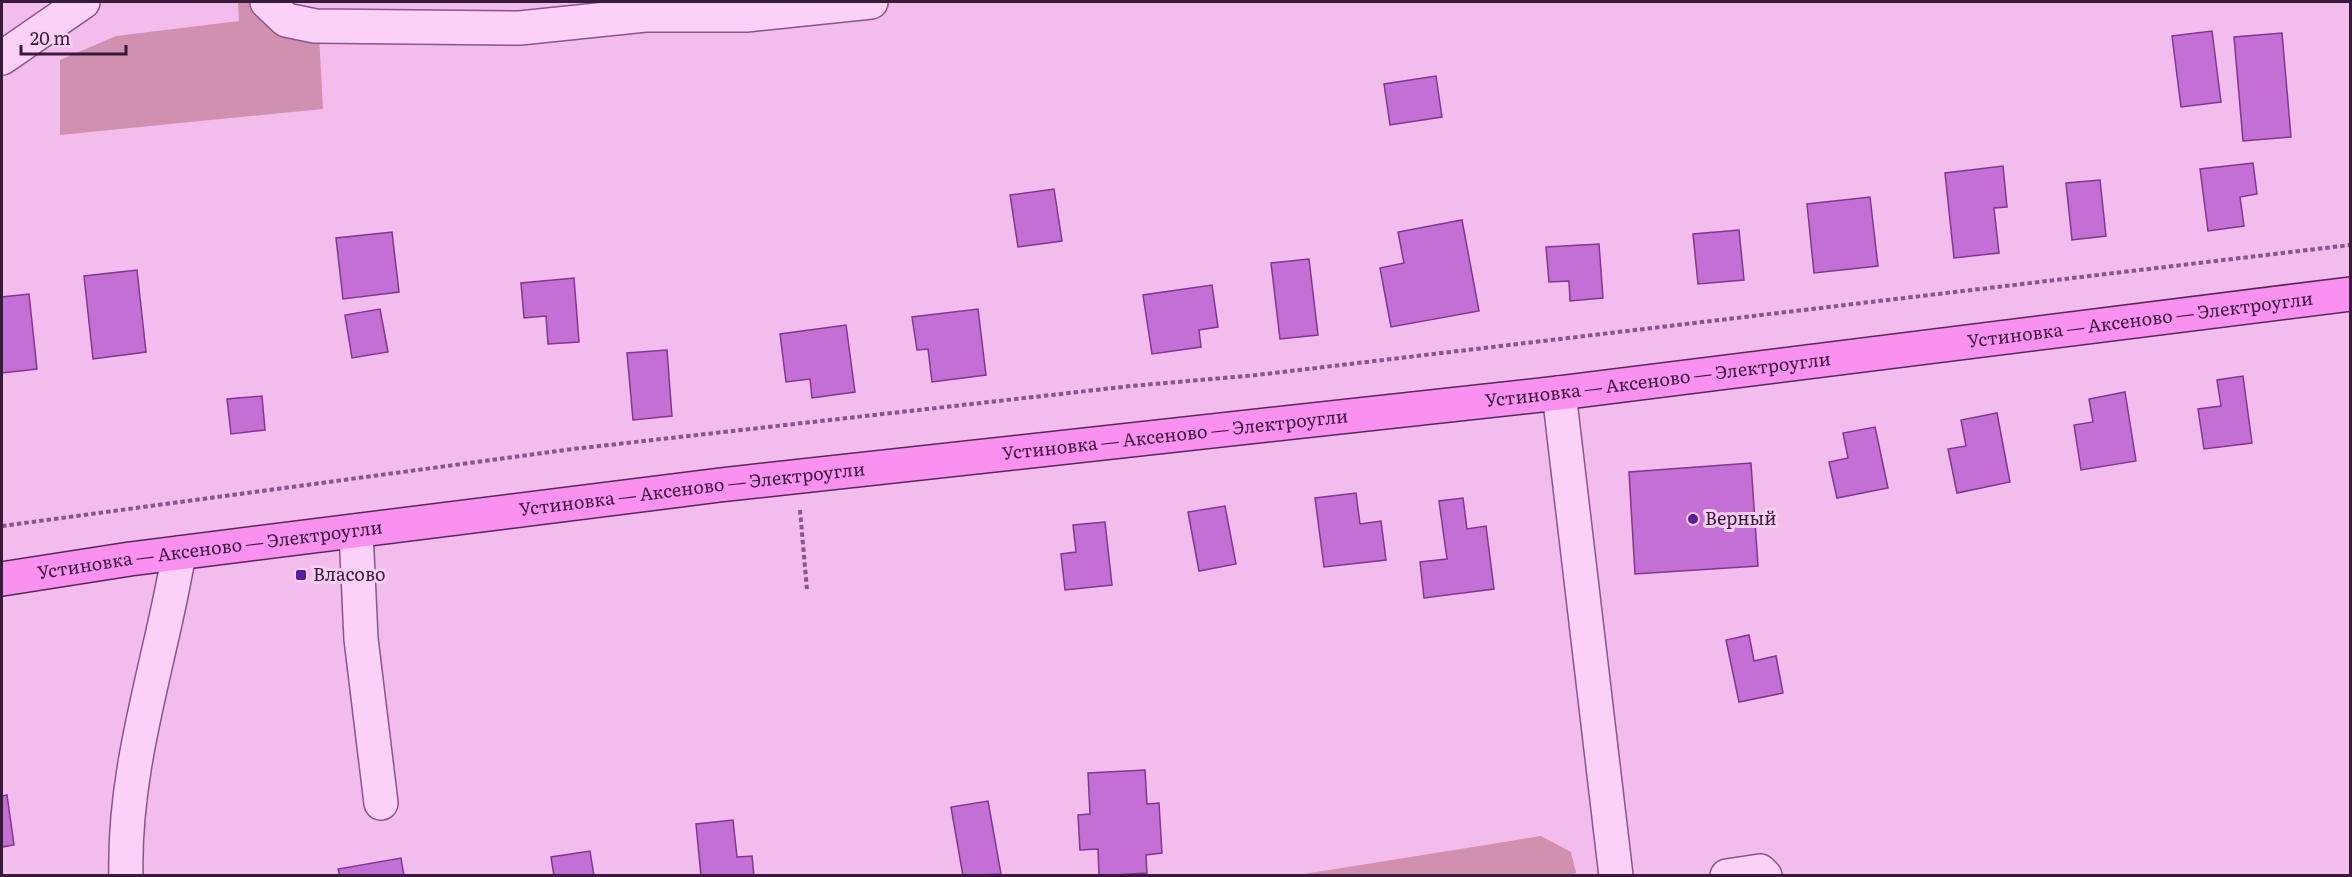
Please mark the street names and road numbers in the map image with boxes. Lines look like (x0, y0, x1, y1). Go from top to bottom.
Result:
street label: Устиновка — Аксеново — Электроугли (1966, 284, 2314, 354)
street label: Устиновка — Аксеново — Электроугли (1484, 344, 1832, 413)
street label: Устиновка — Аксеново — Электроугли (1000, 401, 1349, 466)
street label: Устиновка — Аксеново — Электроугли (517, 454, 866, 522)
street label: Устиновка — Аксеново — Электроугли (35, 512, 384, 585)

